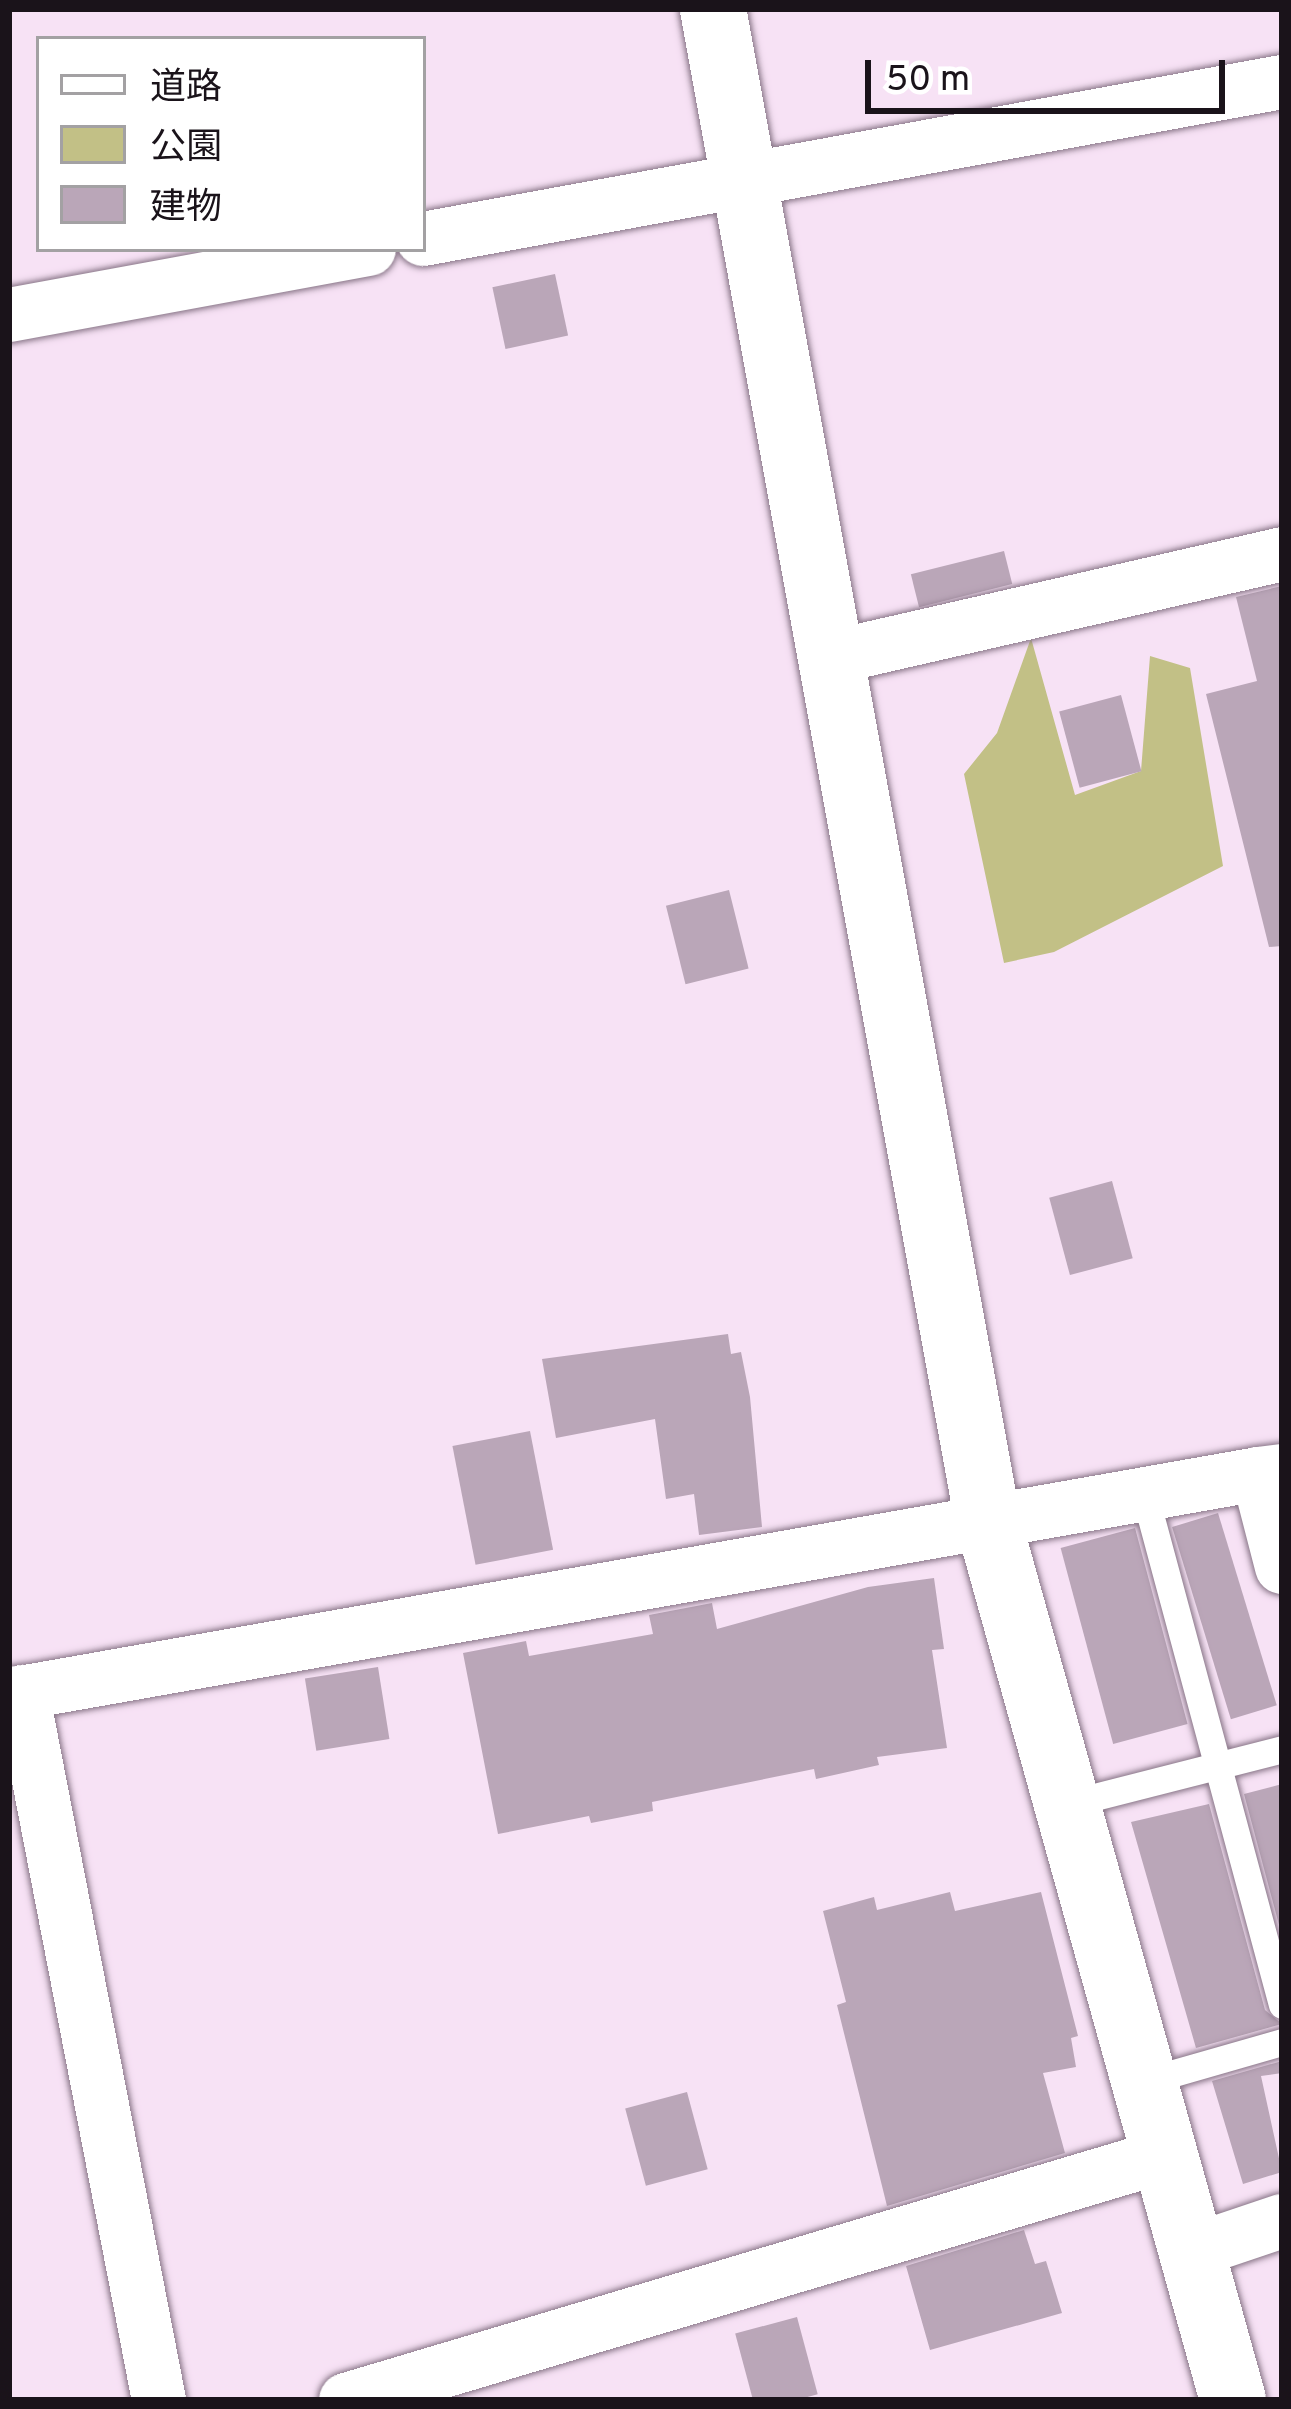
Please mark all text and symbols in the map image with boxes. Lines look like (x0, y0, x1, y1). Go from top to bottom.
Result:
legend (36, 36, 426, 252)
scale bar (871, 36, 1231, 110)
text: 50 m (886, 58, 970, 104)
text: 道路 (150, 66, 222, 112)
text: 公園 (150, 126, 222, 172)
text: 建物 (150, 186, 222, 232)

